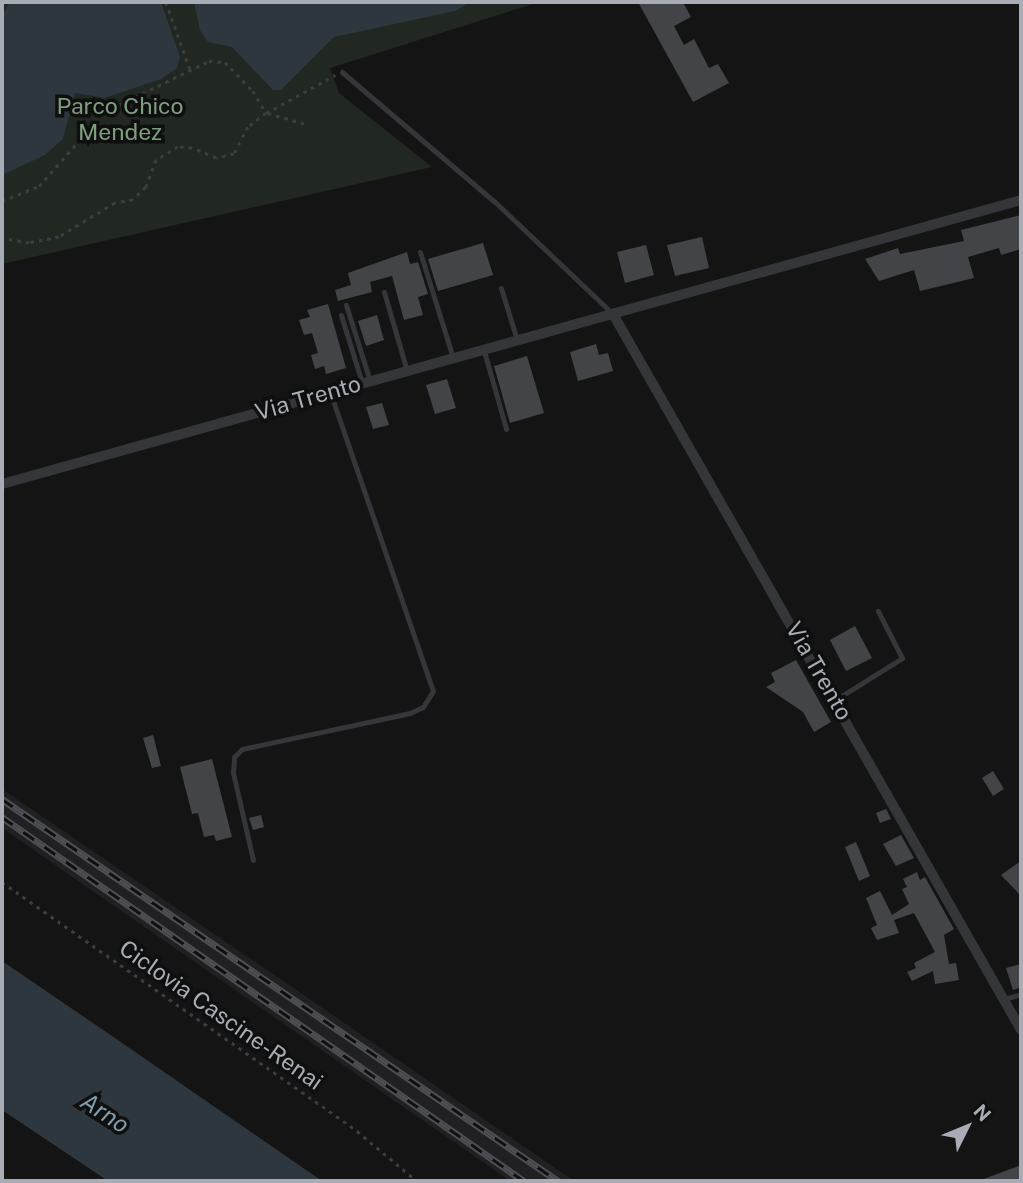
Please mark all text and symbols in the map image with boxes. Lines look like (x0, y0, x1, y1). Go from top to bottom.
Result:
park label: Parco Chico Mendez (56, 92, 184, 146)
street label: Via Trento (252, 370, 364, 426)
street label: Via Trento (780, 617, 858, 725)
street label: Ciclovia Cascine-Renai (114, 934, 328, 1096)
water label: Arno (75, 1087, 135, 1139)
north arrow (932, 1092, 1002, 1162)
text: N (969, 1100, 995, 1126)

